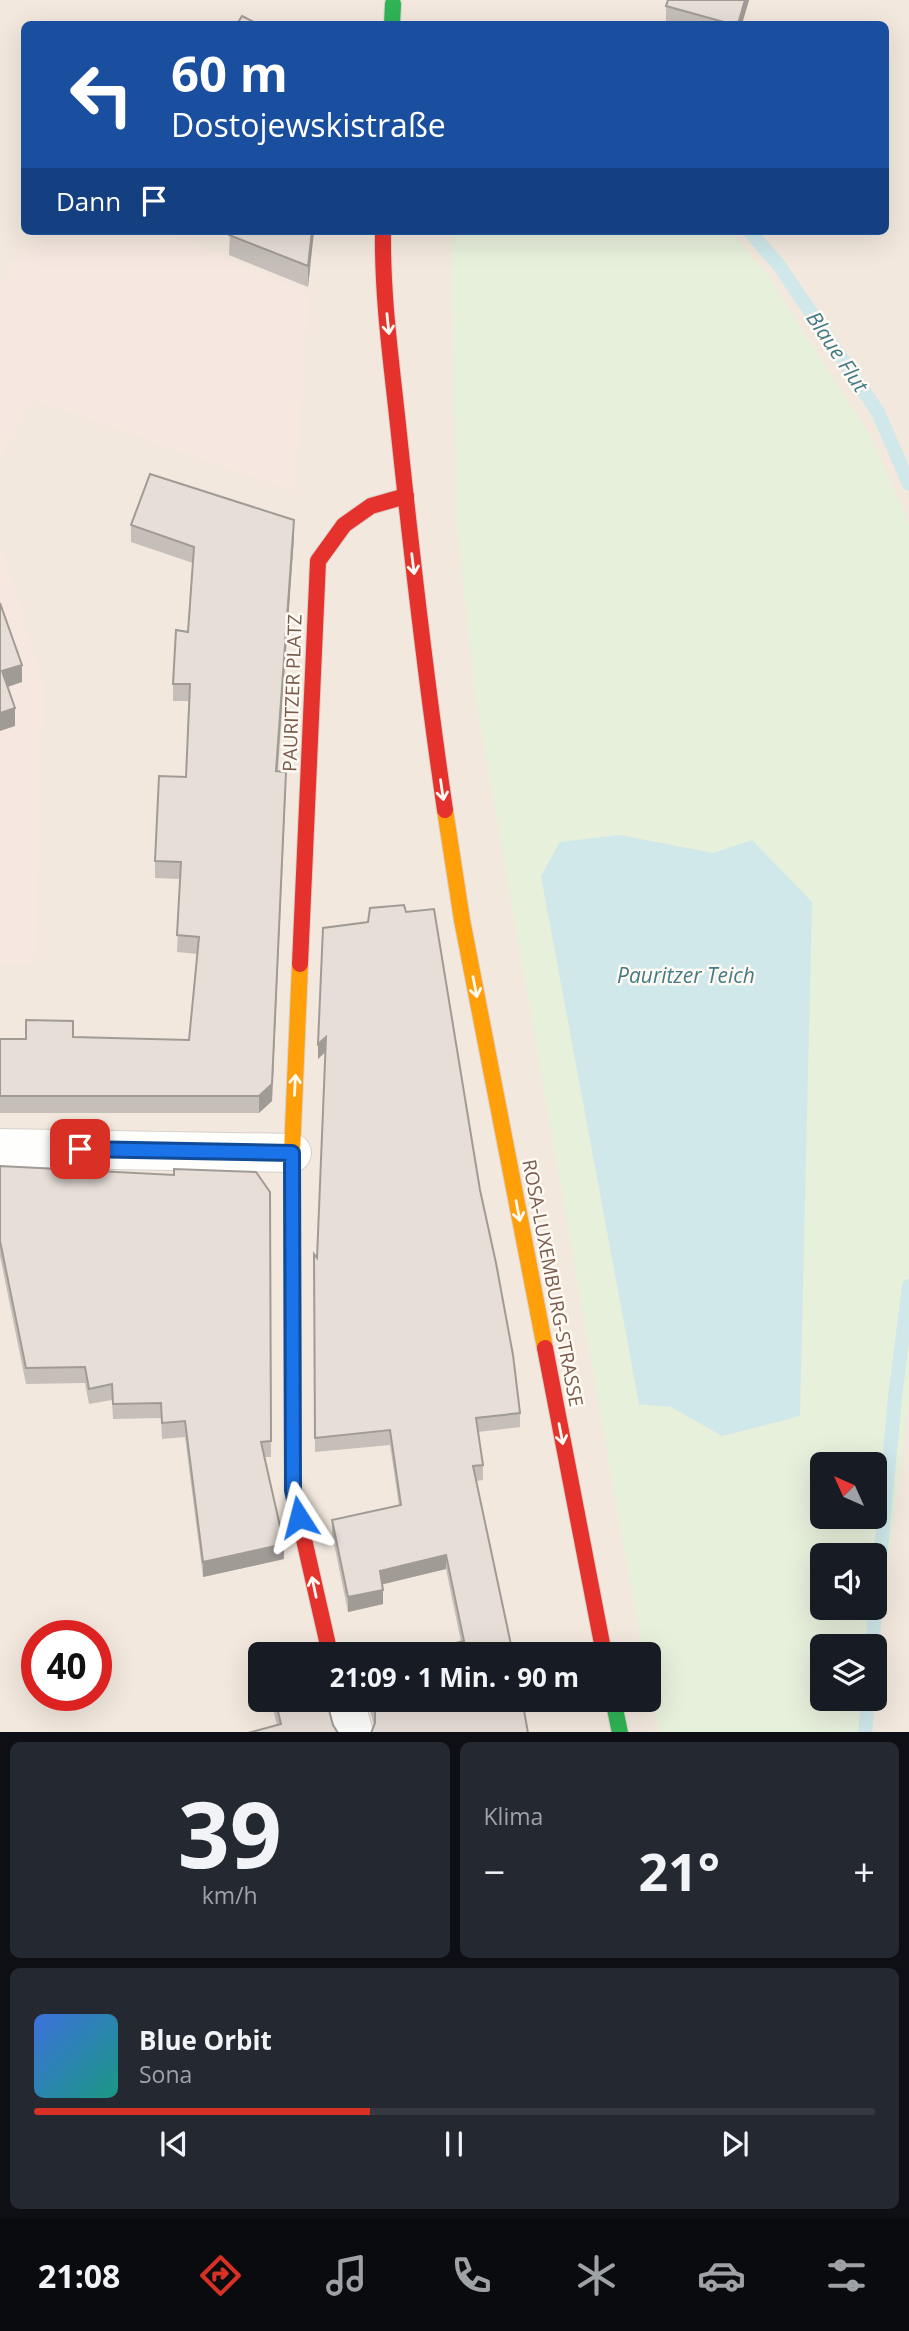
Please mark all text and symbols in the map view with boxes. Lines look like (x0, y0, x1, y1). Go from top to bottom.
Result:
text: 60 m (171, 40, 288, 106)
icon: left (56, 49, 147, 140)
text: Dostojewskistraße (171, 103, 446, 146)
icon: arrive (135, 182, 173, 220)
text: Dann (56, 183, 121, 219)
water label: Blaue Flut (800, 305, 876, 398)
one-way arrow (382, 312, 395, 334)
one-way arrow (406, 552, 419, 575)
street label: PAURITZER PLATZ (276, 614, 308, 772)
one-way arrow (436, 778, 449, 801)
water label: Pauritzer Teich (617, 961, 755, 989)
one-way arrow (469, 975, 482, 998)
one-way arrow (289, 1073, 302, 1096)
pin (50, 1119, 110, 1179)
icon: arrive (61, 1130, 99, 1168)
street label: ROSA-LUXEMBURG-STRASSE (516, 1157, 590, 1409)
one-way arrow (512, 1199, 525, 1222)
one-way arrow (555, 1422, 568, 1445)
north arrow (810, 1452, 887, 1530)
map controls (810, 1452, 887, 1711)
position arrow (262, 1480, 336, 1554)
button: sound (810, 1543, 887, 1620)
one-way arrow (307, 1576, 321, 1599)
speed limit sign: 40 (21, 1620, 112, 1711)
button: layers (810, 1634, 887, 1711)
text: 21:09 · 1 Min. · 90 m (330, 1659, 579, 1695)
text: 39 (178, 1771, 282, 1895)
text: Klima (484, 1800, 543, 1832)
text: 21° (638, 1835, 720, 1906)
text: − (484, 1845, 505, 1897)
text: + (853, 1845, 875, 1897)
text: km/h (202, 1879, 258, 1911)
text: Blue Orbit (139, 2022, 272, 2058)
text: Sona (139, 2058, 192, 2090)
icon: previous (155, 2125, 193, 2163)
icon: pause (435, 2125, 473, 2163)
icon: next (716, 2125, 754, 2163)
icon: directions (196, 2251, 245, 2300)
icon: music (322, 2251, 371, 2300)
icon: phone (447, 2251, 496, 2300)
icon: climate (572, 2251, 621, 2300)
icon: car (697, 2251, 746, 2300)
icon: filters (822, 2251, 871, 2300)
text: 21:08 (38, 2254, 120, 2297)

